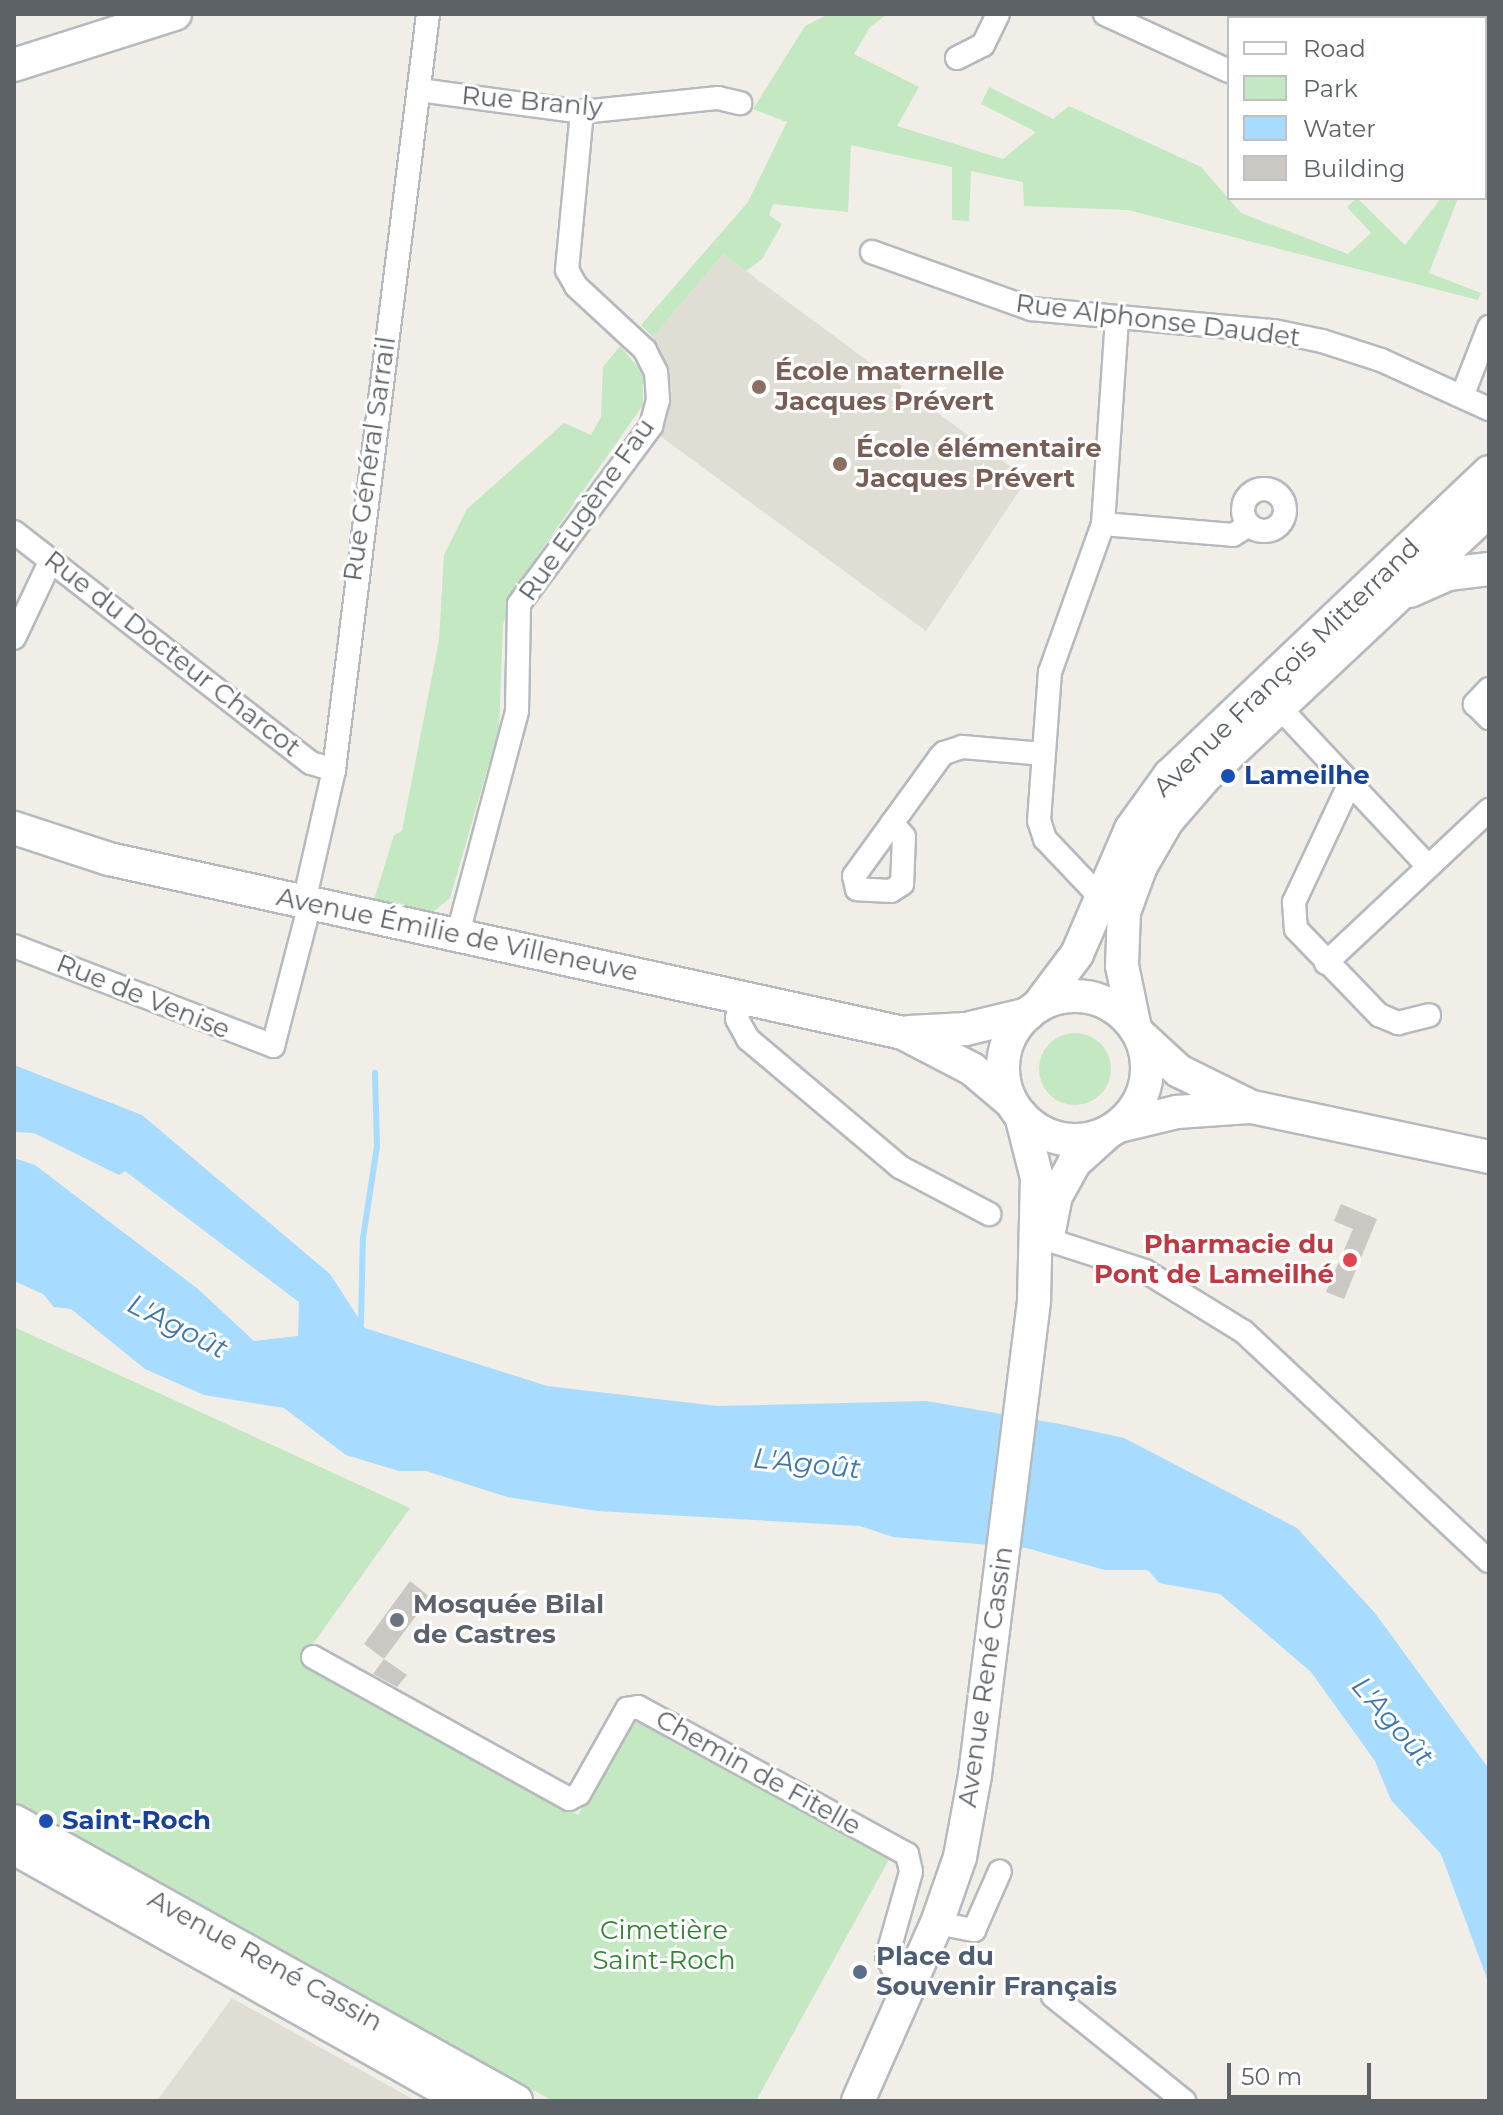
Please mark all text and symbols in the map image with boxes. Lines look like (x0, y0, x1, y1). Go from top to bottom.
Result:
legend (1227, 16, 1487, 200)
text: Road (1303, 34, 1366, 63)
text: Park (1303, 74, 1358, 103)
street label: Rue Branly (460, 80, 604, 124)
text: Water (1303, 114, 1376, 143)
text: Building (1303, 154, 1406, 183)
street label: Rue Alphonse Daudet (1014, 288, 1302, 354)
street label: Rue Général Sarrail (337, 335, 403, 583)
place label: École maternelle Jacques Prévert (775, 356, 1004, 418)
marker: École maternelle Jacques Prévert (750, 378, 768, 396)
street label: Rue Eugène Fau (512, 413, 662, 607)
place label: École élémentaire Jacques Prévert (856, 433, 1102, 494)
marker: École élémentaire Jacques Prévert (831, 455, 849, 473)
street label: Avenue François Mitterrand (1147, 532, 1427, 804)
street label: Rue du Docteur Charcot (38, 544, 306, 764)
place label: Lameilhe (1244, 760, 1370, 792)
marker: Lameilhe (1219, 767, 1237, 785)
street label: Avenue Émilie de Villeneuve (274, 881, 640, 989)
street label: Rue de Venise (52, 948, 234, 1046)
place label: Pharmacie du Pont de Lameilhé (1094, 1229, 1334, 1290)
marker: Pharmacie du Pont de Lameilhé (1341, 1251, 1359, 1269)
water label: L'Agoût (122, 1287, 234, 1365)
water label: L'Agoût (752, 1441, 862, 1485)
street label: Avenue René Cassin (952, 1545, 1020, 1809)
place label: Mosquée Bilal de Castres (413, 1589, 604, 1650)
marker: Mosquée Bilal de Castres (388, 1611, 406, 1629)
water label: L'Agoût (1345, 1669, 1441, 1773)
street label: Chemin de Fitelle (650, 1704, 866, 1842)
place label: Saint-Roch (62, 1805, 211, 1837)
marker: Saint-Roch (37, 1812, 55, 1830)
street label: Avenue René Cassin (142, 1884, 388, 2038)
park label: Cimetière Saint-Roch (592, 1915, 736, 1976)
place label: Place du Souvenir Français (876, 1941, 1117, 2002)
marker: Place du Souvenir Français (851, 1963, 869, 1981)
scale bar (1231, 2047, 1375, 2097)
text: 50 m (1241, 2062, 1302, 2091)

